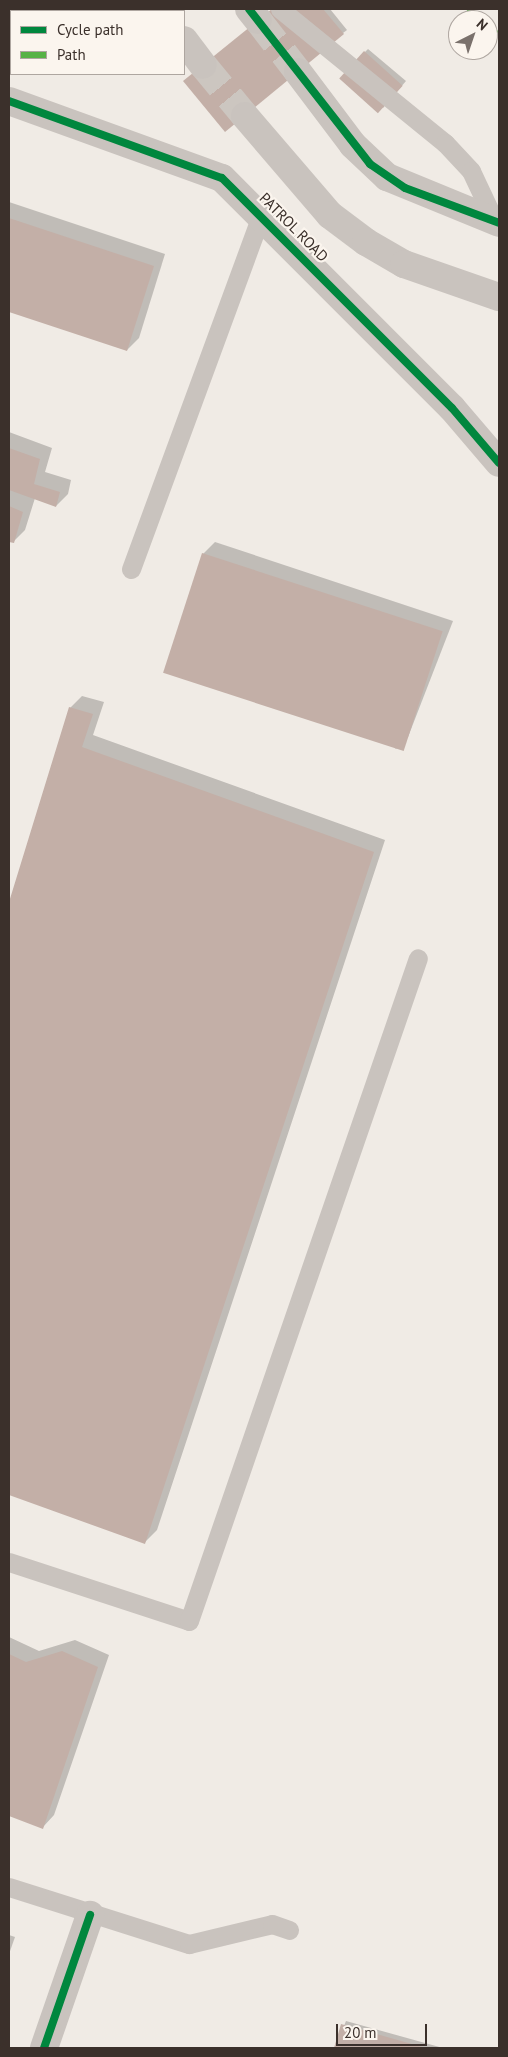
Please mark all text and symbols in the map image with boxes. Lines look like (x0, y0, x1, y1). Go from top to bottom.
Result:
legend (10, 10, 185, 75)
north arrow (448, 10, 498, 60)
text: N (473, 15, 492, 34)
text: Cycle path (57, 20, 123, 39)
text: Path (57, 45, 86, 64)
street label: PATROL ROAD (256, 189, 332, 265)
scale bar (338, 2014, 429, 2046)
text: 20 m (344, 2023, 377, 2042)

